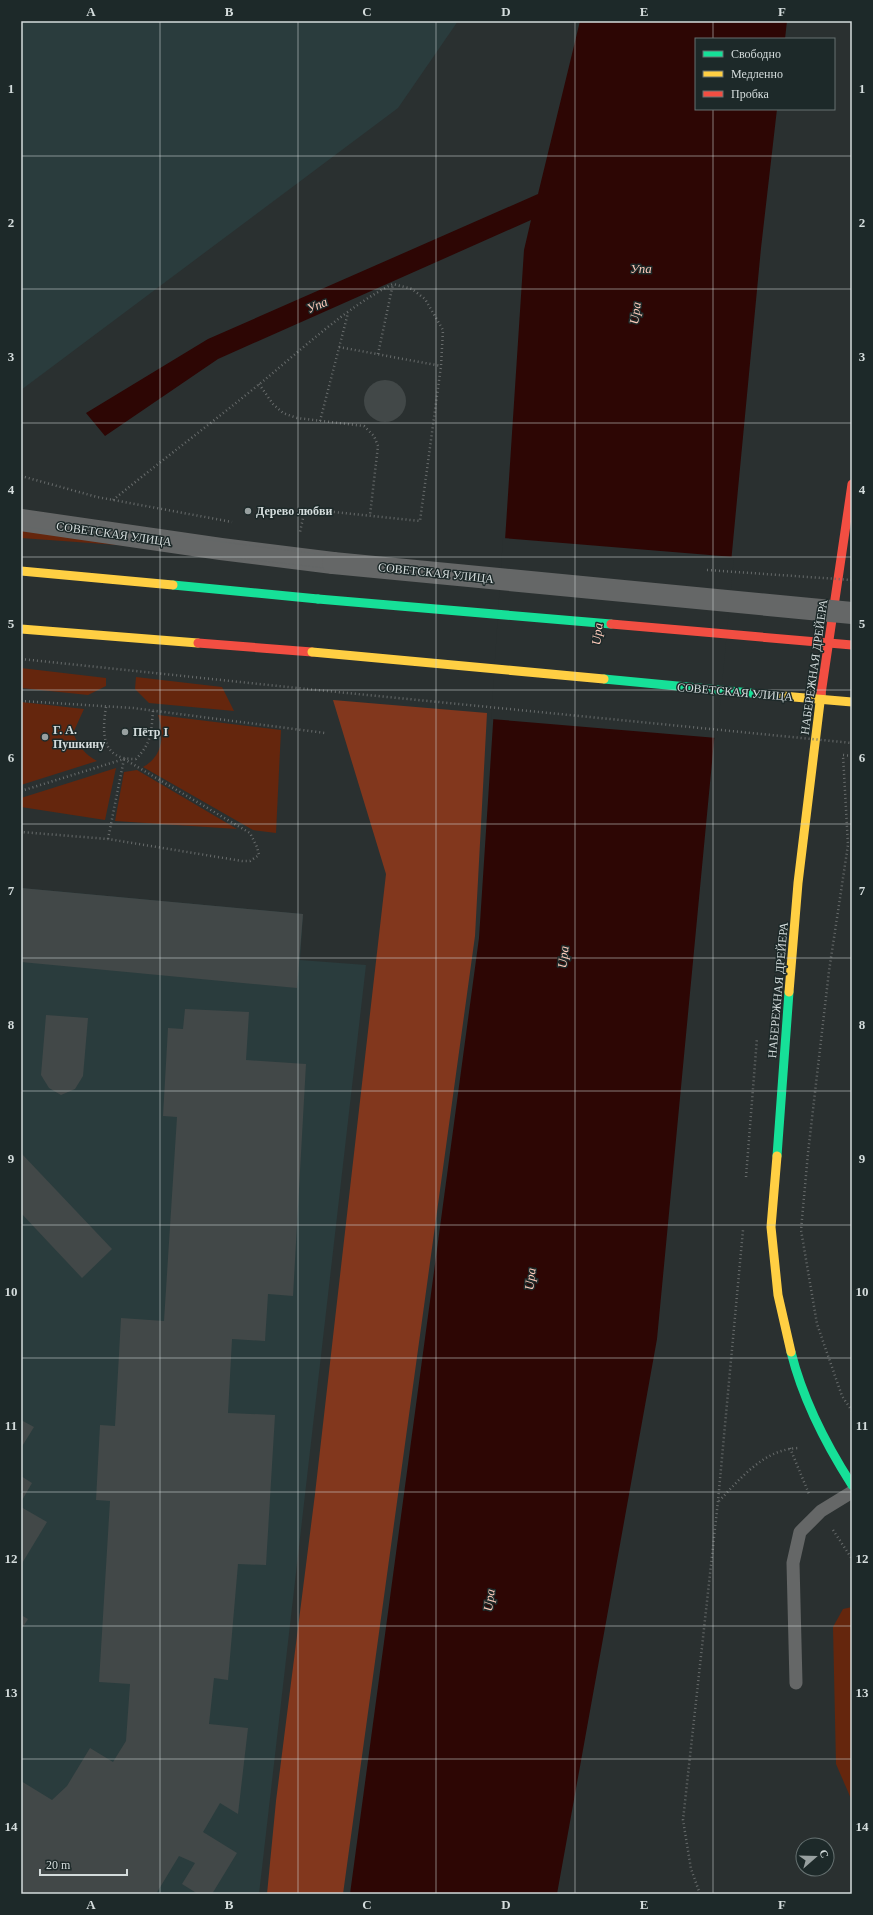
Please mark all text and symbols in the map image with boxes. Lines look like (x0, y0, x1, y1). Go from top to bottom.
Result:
text: A (86, 4, 96, 19)
text: B (225, 4, 234, 19)
text: C (362, 4, 372, 19)
text: D (501, 4, 511, 19)
text: E (640, 4, 648, 19)
text: F (778, 4, 786, 19)
legend (695, 38, 835, 110)
text: Свободно (731, 47, 781, 61)
text: Медленно (731, 67, 783, 81)
text: 1 (8, 81, 14, 96)
text: 1 (859, 81, 865, 96)
text: Пробка (731, 87, 769, 101)
text: 2 (8, 215, 14, 230)
text: 2 (859, 215, 865, 230)
water label: Упа (630, 261, 652, 276)
water label: Упа (304, 294, 330, 316)
water label: Upa (626, 300, 644, 325)
text: 3 (8, 349, 15, 364)
text: 3 (859, 349, 866, 364)
text: 4 (8, 482, 15, 497)
text: 4 (859, 482, 866, 497)
place label: Дерево любви (256, 504, 333, 518)
marker: Дерево любви (243, 506, 253, 516)
street label: СОВЕТСКАЯ УЛИЦА (55, 519, 173, 549)
street label: СОВЕТСКАЯ УЛИЦА (377, 560, 495, 586)
street label: НАБЕРЕЖНАЯ ДРЕЙЕРА (798, 598, 830, 736)
text: 5 (8, 616, 15, 631)
text: 5 (859, 616, 866, 631)
water label: Upa (588, 622, 606, 646)
street label: СОВЕТСКАЯ УЛИЦА (676, 680, 794, 704)
place label: Г. А. Пушкину (53, 723, 105, 751)
place label: Пётр I (133, 725, 168, 739)
marker: Пётр I (120, 727, 130, 737)
marker: Г. А. Пушкину (40, 732, 50, 742)
text: 6 (8, 750, 15, 765)
text: 6 (859, 750, 866, 765)
text: 7 (8, 883, 15, 898)
text: 7 (859, 883, 866, 898)
street label: НАБЕРЕЖНАЯ ДРЕЙЕРА (765, 921, 791, 1059)
water label: Upa (554, 945, 572, 969)
text: 8 (8, 1017, 15, 1032)
text: 8 (859, 1017, 866, 1032)
text: 9 (8, 1151, 15, 1166)
text: 9 (859, 1151, 866, 1166)
water label: Upa (521, 1267, 539, 1291)
text: 10 (5, 1284, 18, 1299)
text: 10 (856, 1284, 869, 1299)
text: 11 (5, 1418, 17, 1433)
text: 11 (856, 1418, 868, 1433)
text: 12 (5, 1551, 18, 1566)
text: 12 (856, 1551, 869, 1566)
water label: Upa (480, 1587, 498, 1612)
text: 13 (5, 1685, 18, 1700)
text: 13 (856, 1685, 869, 1700)
text: 14 (5, 1819, 18, 1834)
text: 14 (856, 1819, 869, 1834)
north arrow (795, 1837, 835, 1877)
text: С (817, 1848, 831, 1859)
scale bar (40, 1851, 127, 1877)
text: 20 m (46, 1858, 71, 1872)
text: A (86, 1897, 96, 1912)
text: B (225, 1897, 234, 1912)
text: C (362, 1897, 372, 1912)
text: D (501, 1897, 511, 1912)
text: E (640, 1897, 648, 1912)
text: F (778, 1897, 786, 1912)

